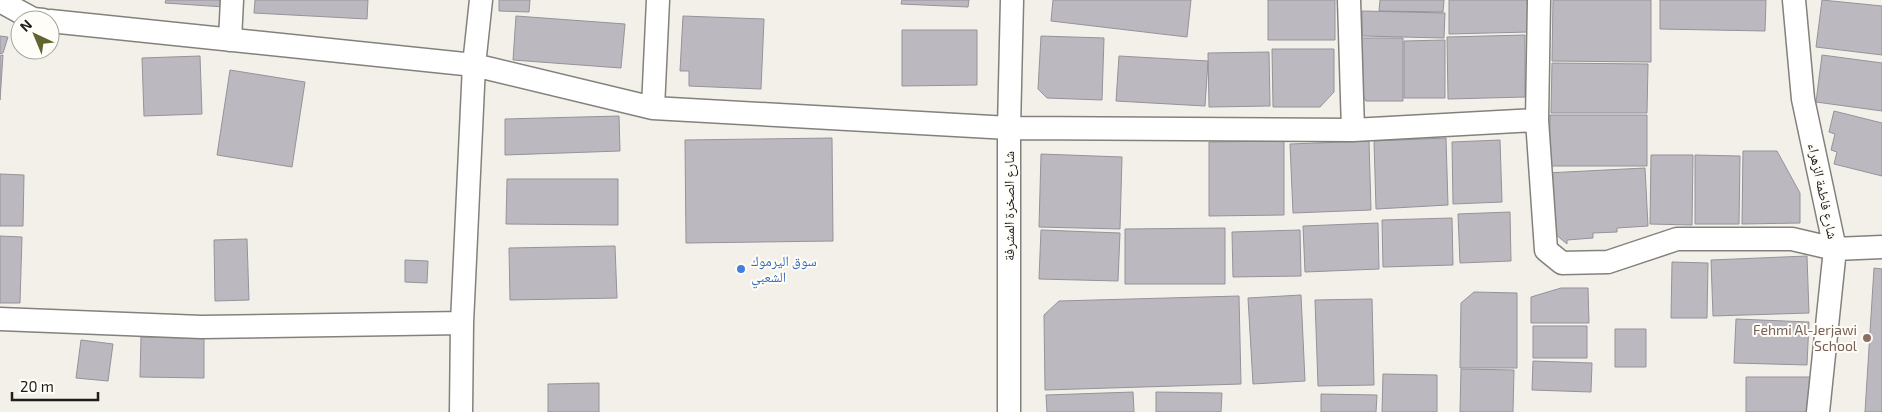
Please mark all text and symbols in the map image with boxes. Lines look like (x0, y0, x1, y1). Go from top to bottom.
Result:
north arrow (10, 10, 60, 60)
text: N (16, 16, 35, 35)
street label: شارع فاطمة الزهراء (1803, 141, 1842, 241)
street label: شارع الصخرة المشرفة (1000, 151, 1019, 261)
place label: سوق اليرموك الشعبي (751, 252, 817, 289)
marker: سوق اليرموك الشعبي (735, 263, 747, 275)
place label: Fehmi Al-Jerjawi School (1753, 321, 1858, 354)
marker: Fehmi Al-Jerjawi School (1861, 332, 1873, 344)
scale bar (12, 370, 99, 402)
text: 20 m (20, 377, 54, 395)

